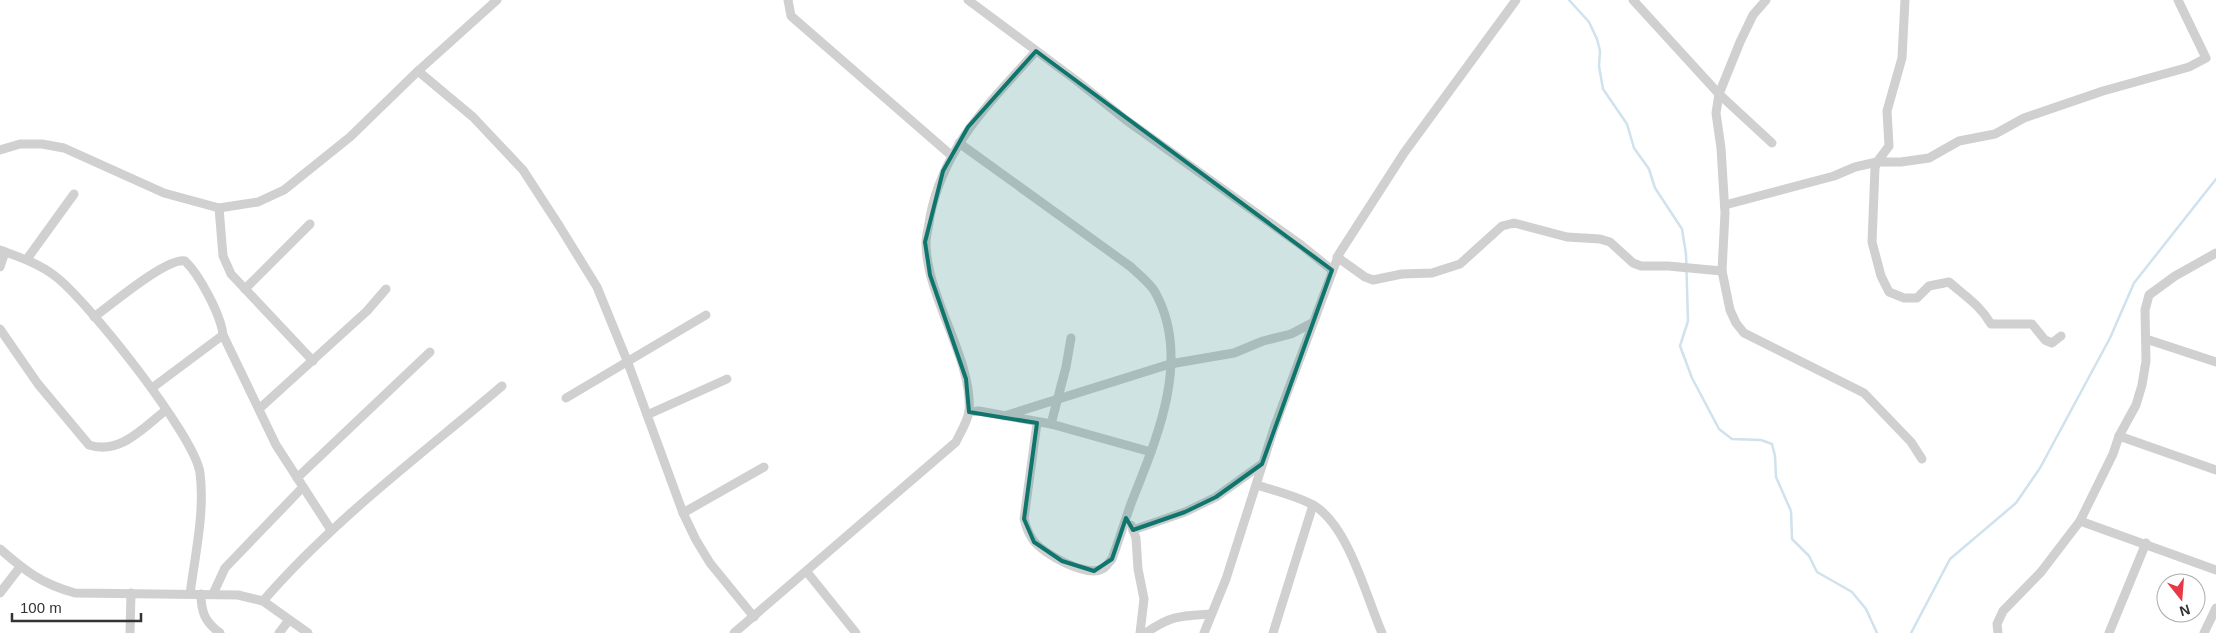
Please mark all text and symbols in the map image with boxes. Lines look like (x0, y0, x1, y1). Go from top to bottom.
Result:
north arrow (2156, 573, 2206, 623)
scale bar (12, 590, 141, 622)
text: 100 m (20, 599, 62, 616)
text: N (2178, 601, 2192, 620)

